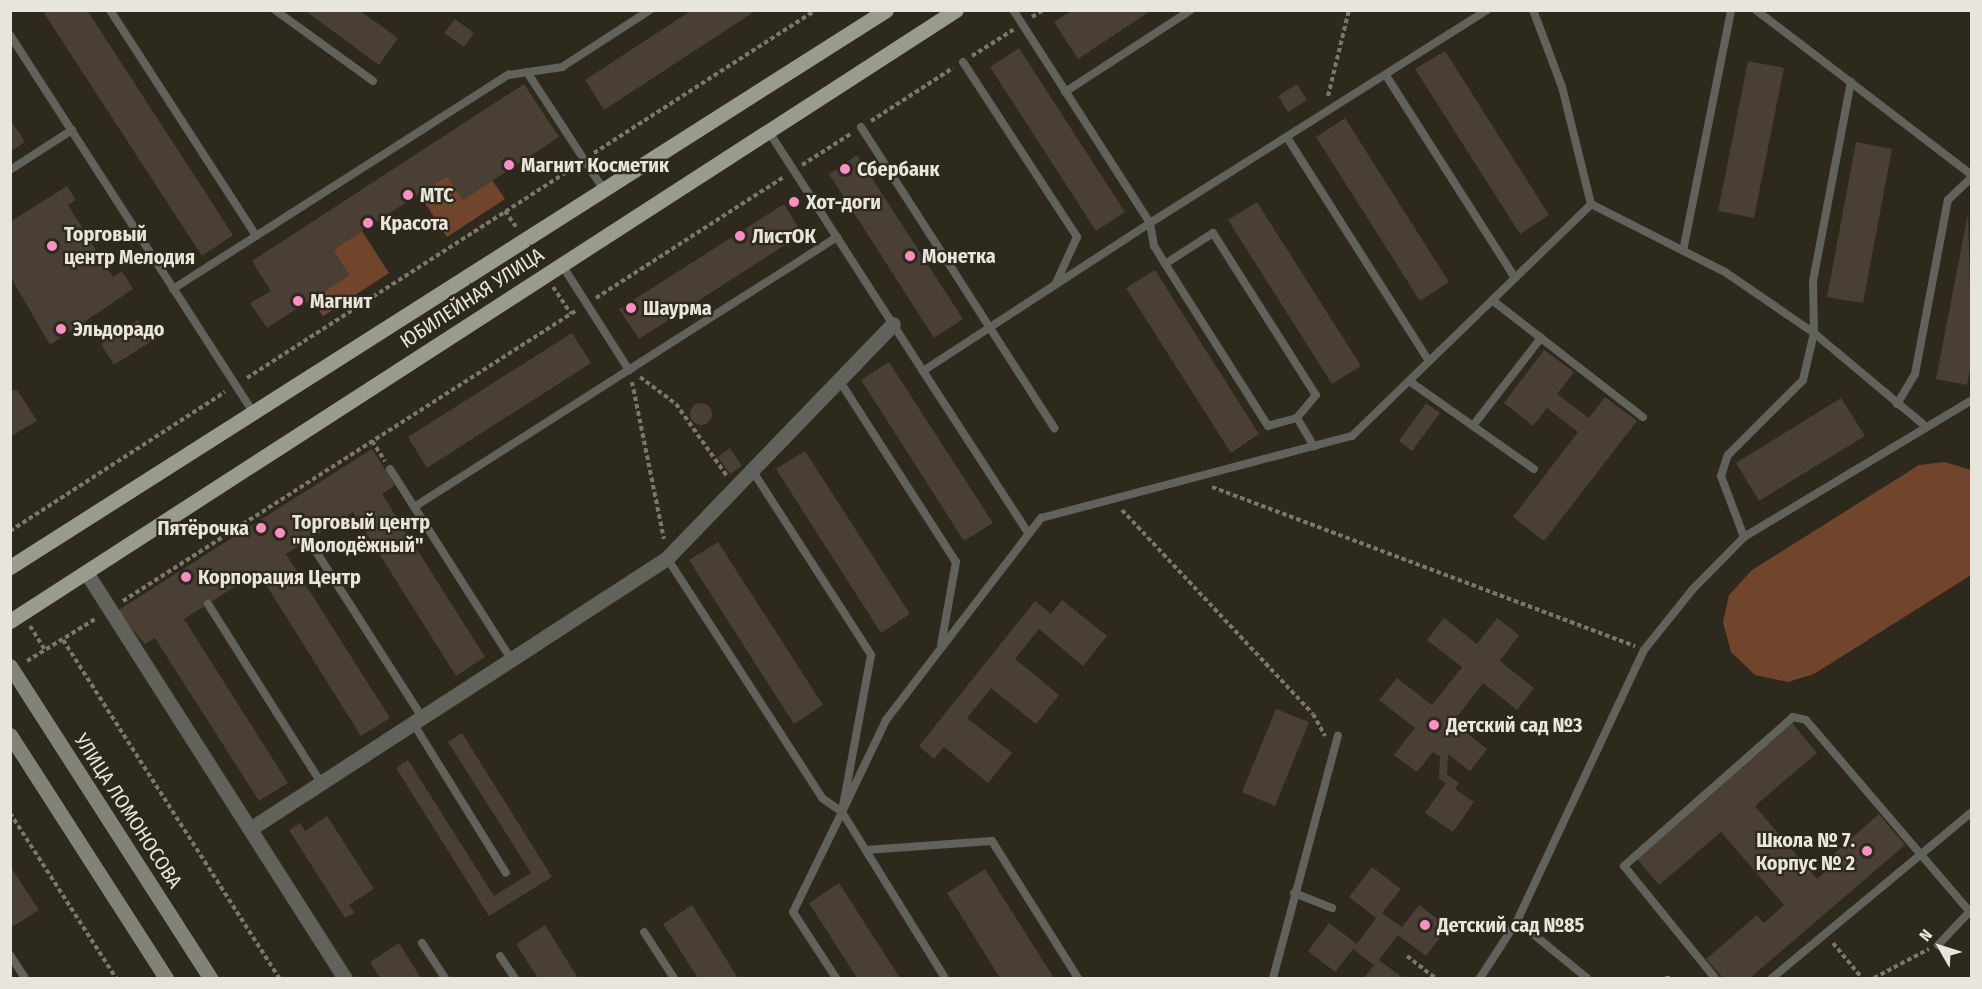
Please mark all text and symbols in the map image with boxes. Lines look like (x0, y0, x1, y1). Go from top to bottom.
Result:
place label: Магнит Косметик (521, 153, 669, 177)
place label: Сбербанк (857, 157, 939, 181)
marker: Магнит Косметик (502, 158, 516, 172)
marker: Сбербанк (838, 162, 852, 176)
place label: МТС (420, 183, 454, 207)
marker: МТС (401, 188, 415, 202)
place label: Хот-доги (806, 190, 881, 214)
marker: Хот-доги (787, 195, 801, 209)
place label: Красота (380, 211, 448, 235)
marker: Красота (361, 216, 375, 230)
place label: Торговый центр Мелодия (64, 222, 195, 269)
place label: ЛистОК (752, 224, 816, 248)
marker: ЛистОК (733, 229, 747, 243)
marker: Торговый центр Мелодия (45, 239, 59, 253)
street label: ЮБИЛЕЙНАЯ УЛИЦА (396, 243, 548, 353)
place label: Монетка (922, 244, 996, 268)
marker: Монетка (903, 249, 917, 263)
place label: Магнит (310, 289, 372, 313)
marker: Магнит (291, 294, 305, 308)
place label: Шаурма (643, 296, 712, 320)
marker: Шаурма (624, 301, 638, 315)
place label: Эльдорадо (73, 317, 164, 341)
marker: Эльдорадо (54, 322, 68, 336)
place label: Торговый центр "Молодёжный" (292, 510, 430, 557)
place label: Пятёрочка (157, 516, 249, 540)
marker: Пятёрочка (254, 521, 268, 535)
marker: Торговый центр "Молодёжный" (273, 526, 287, 540)
place label: Корпорация Центр (198, 565, 361, 589)
marker: Корпорация Центр (179, 570, 193, 584)
place label: Детский сад №3 (1446, 713, 1582, 737)
marker: Детский сад №3 (1427, 718, 1441, 732)
street label: УЛИЦА ЛОМОНОСОВА (69, 729, 187, 893)
place label: Школа № 7. Корпус № 2 (1756, 828, 1855, 875)
marker: Школа № 7. Корпус № 2 (1860, 844, 1874, 858)
place label: Детский сад №85 (1437, 913, 1584, 937)
north arrow (1910, 917, 1970, 977)
marker: Детский сад №85 (1418, 918, 1432, 932)
text: N (1915, 926, 1936, 945)

